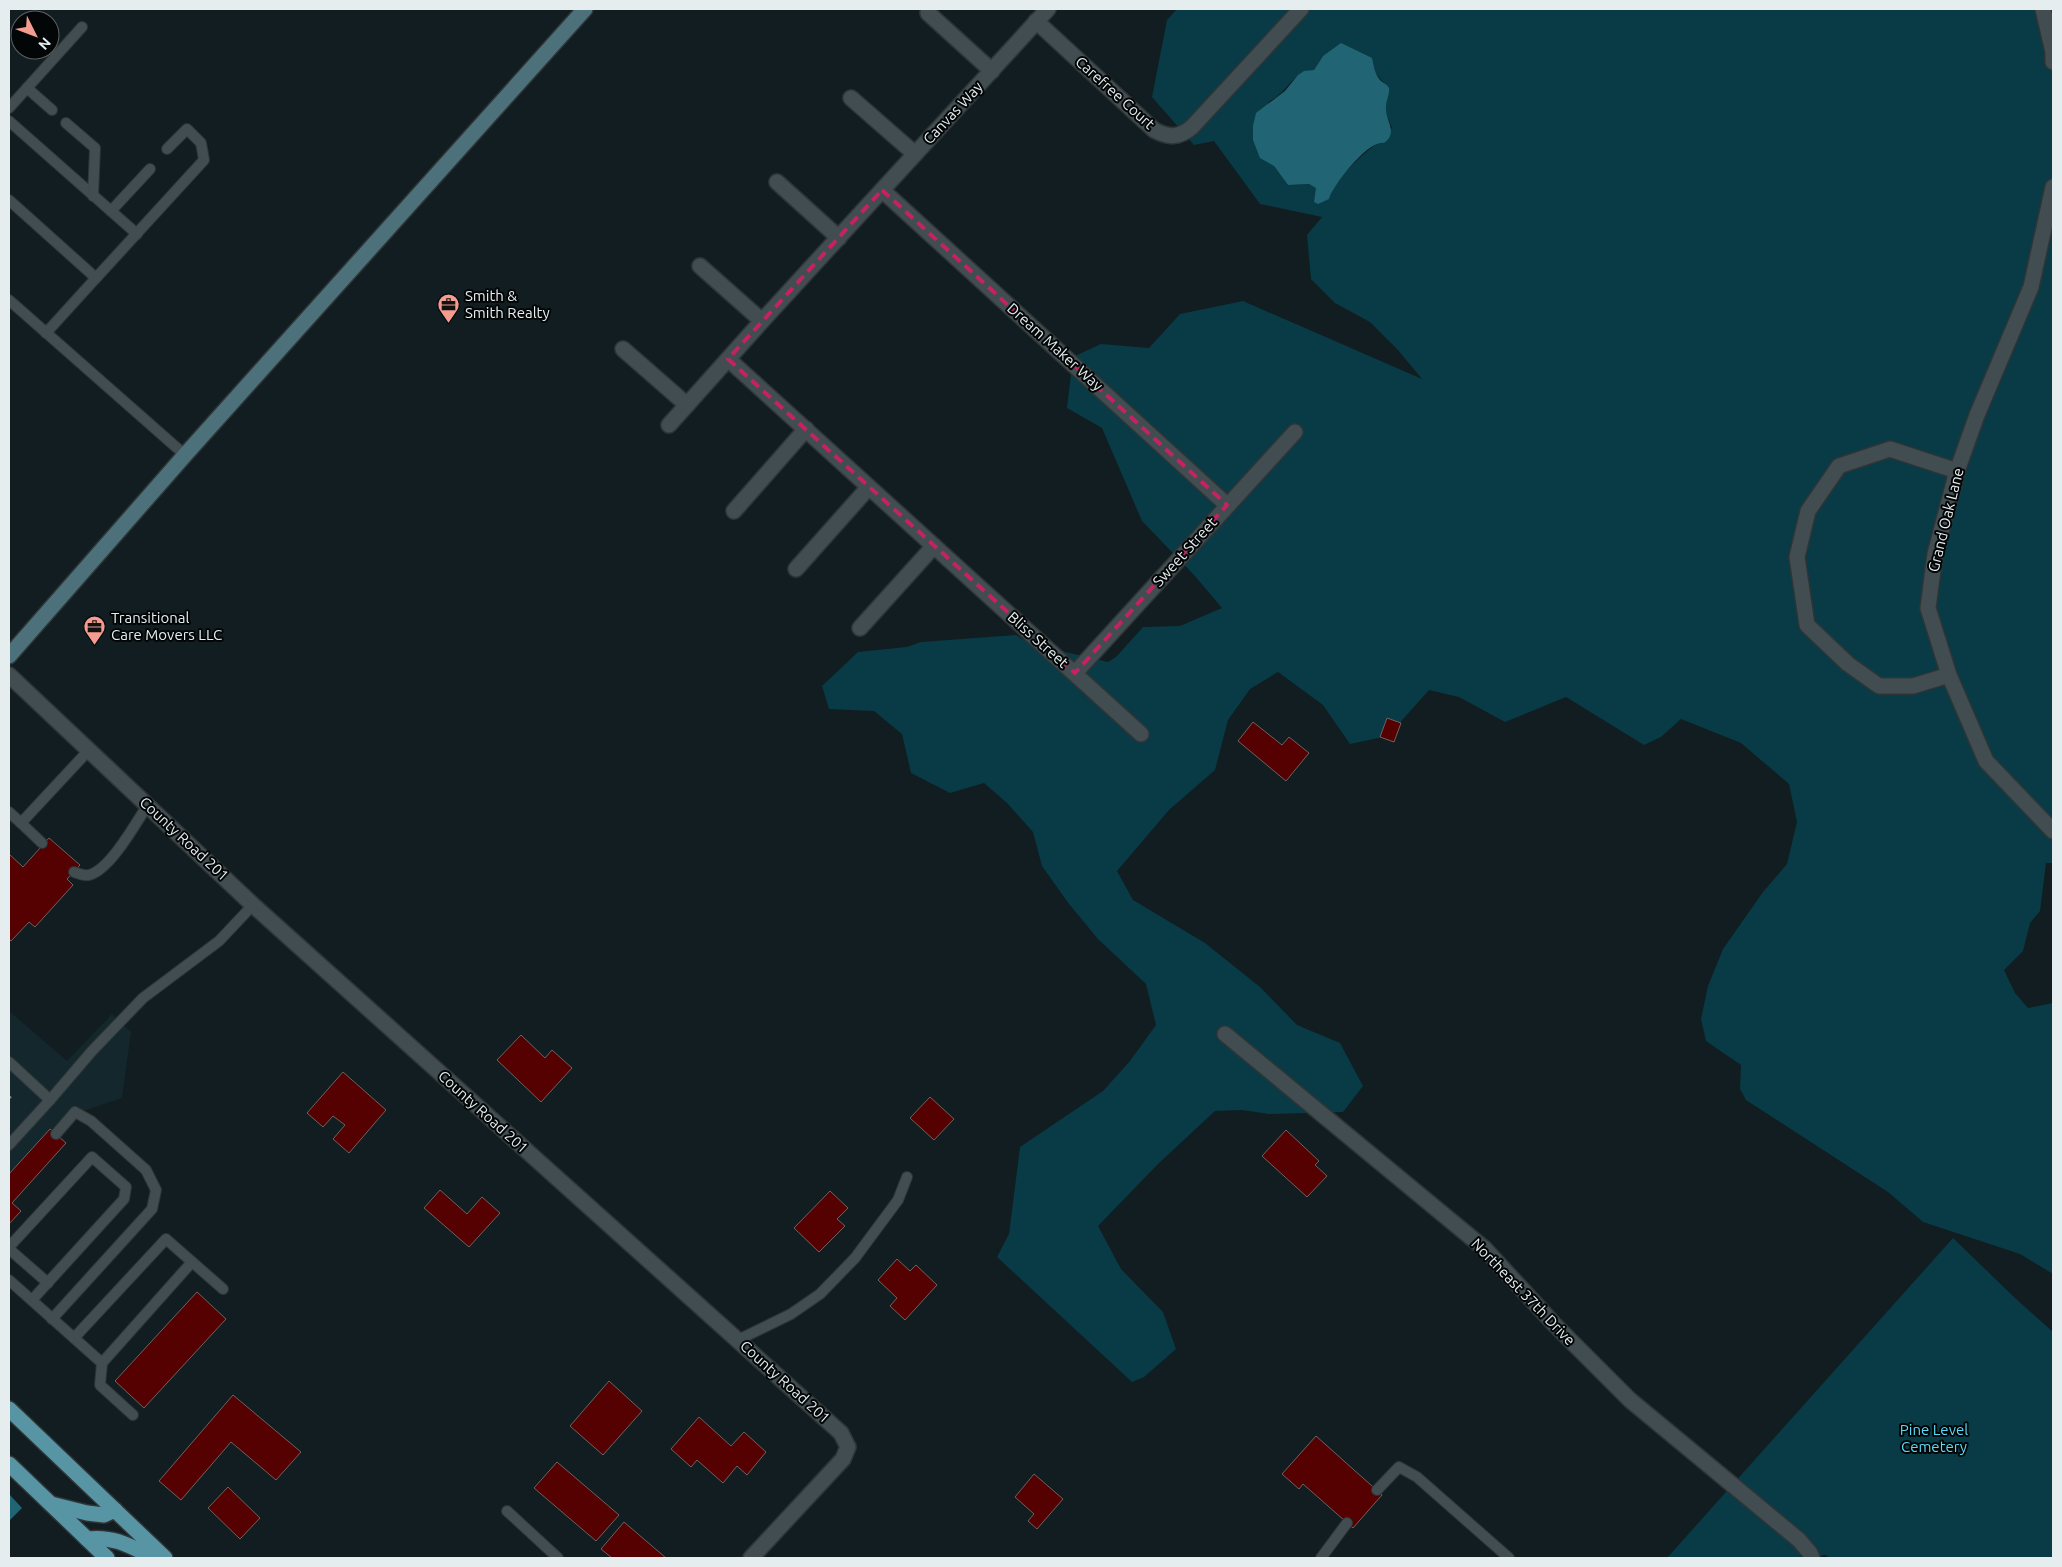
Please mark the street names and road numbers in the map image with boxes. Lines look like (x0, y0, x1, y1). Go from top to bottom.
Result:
street label: Carefree Court (1072, 53, 1158, 133)
street label: Canvas Way (920, 78, 986, 147)
street label: Dream Maker Way (1004, 299, 1107, 394)
street label: Grand Oak Lane (1924, 466, 1967, 574)
street label: Sweet Street (1149, 513, 1220, 590)
street label: Bliss Street (1005, 608, 1072, 671)
street label: County Road 201 (136, 793, 232, 884)
street label: County Road 201 (435, 1067, 532, 1156)
street label: Northeast 37th Drive (1468, 1235, 1579, 1349)
street label: County Road 201 (737, 1337, 834, 1426)

